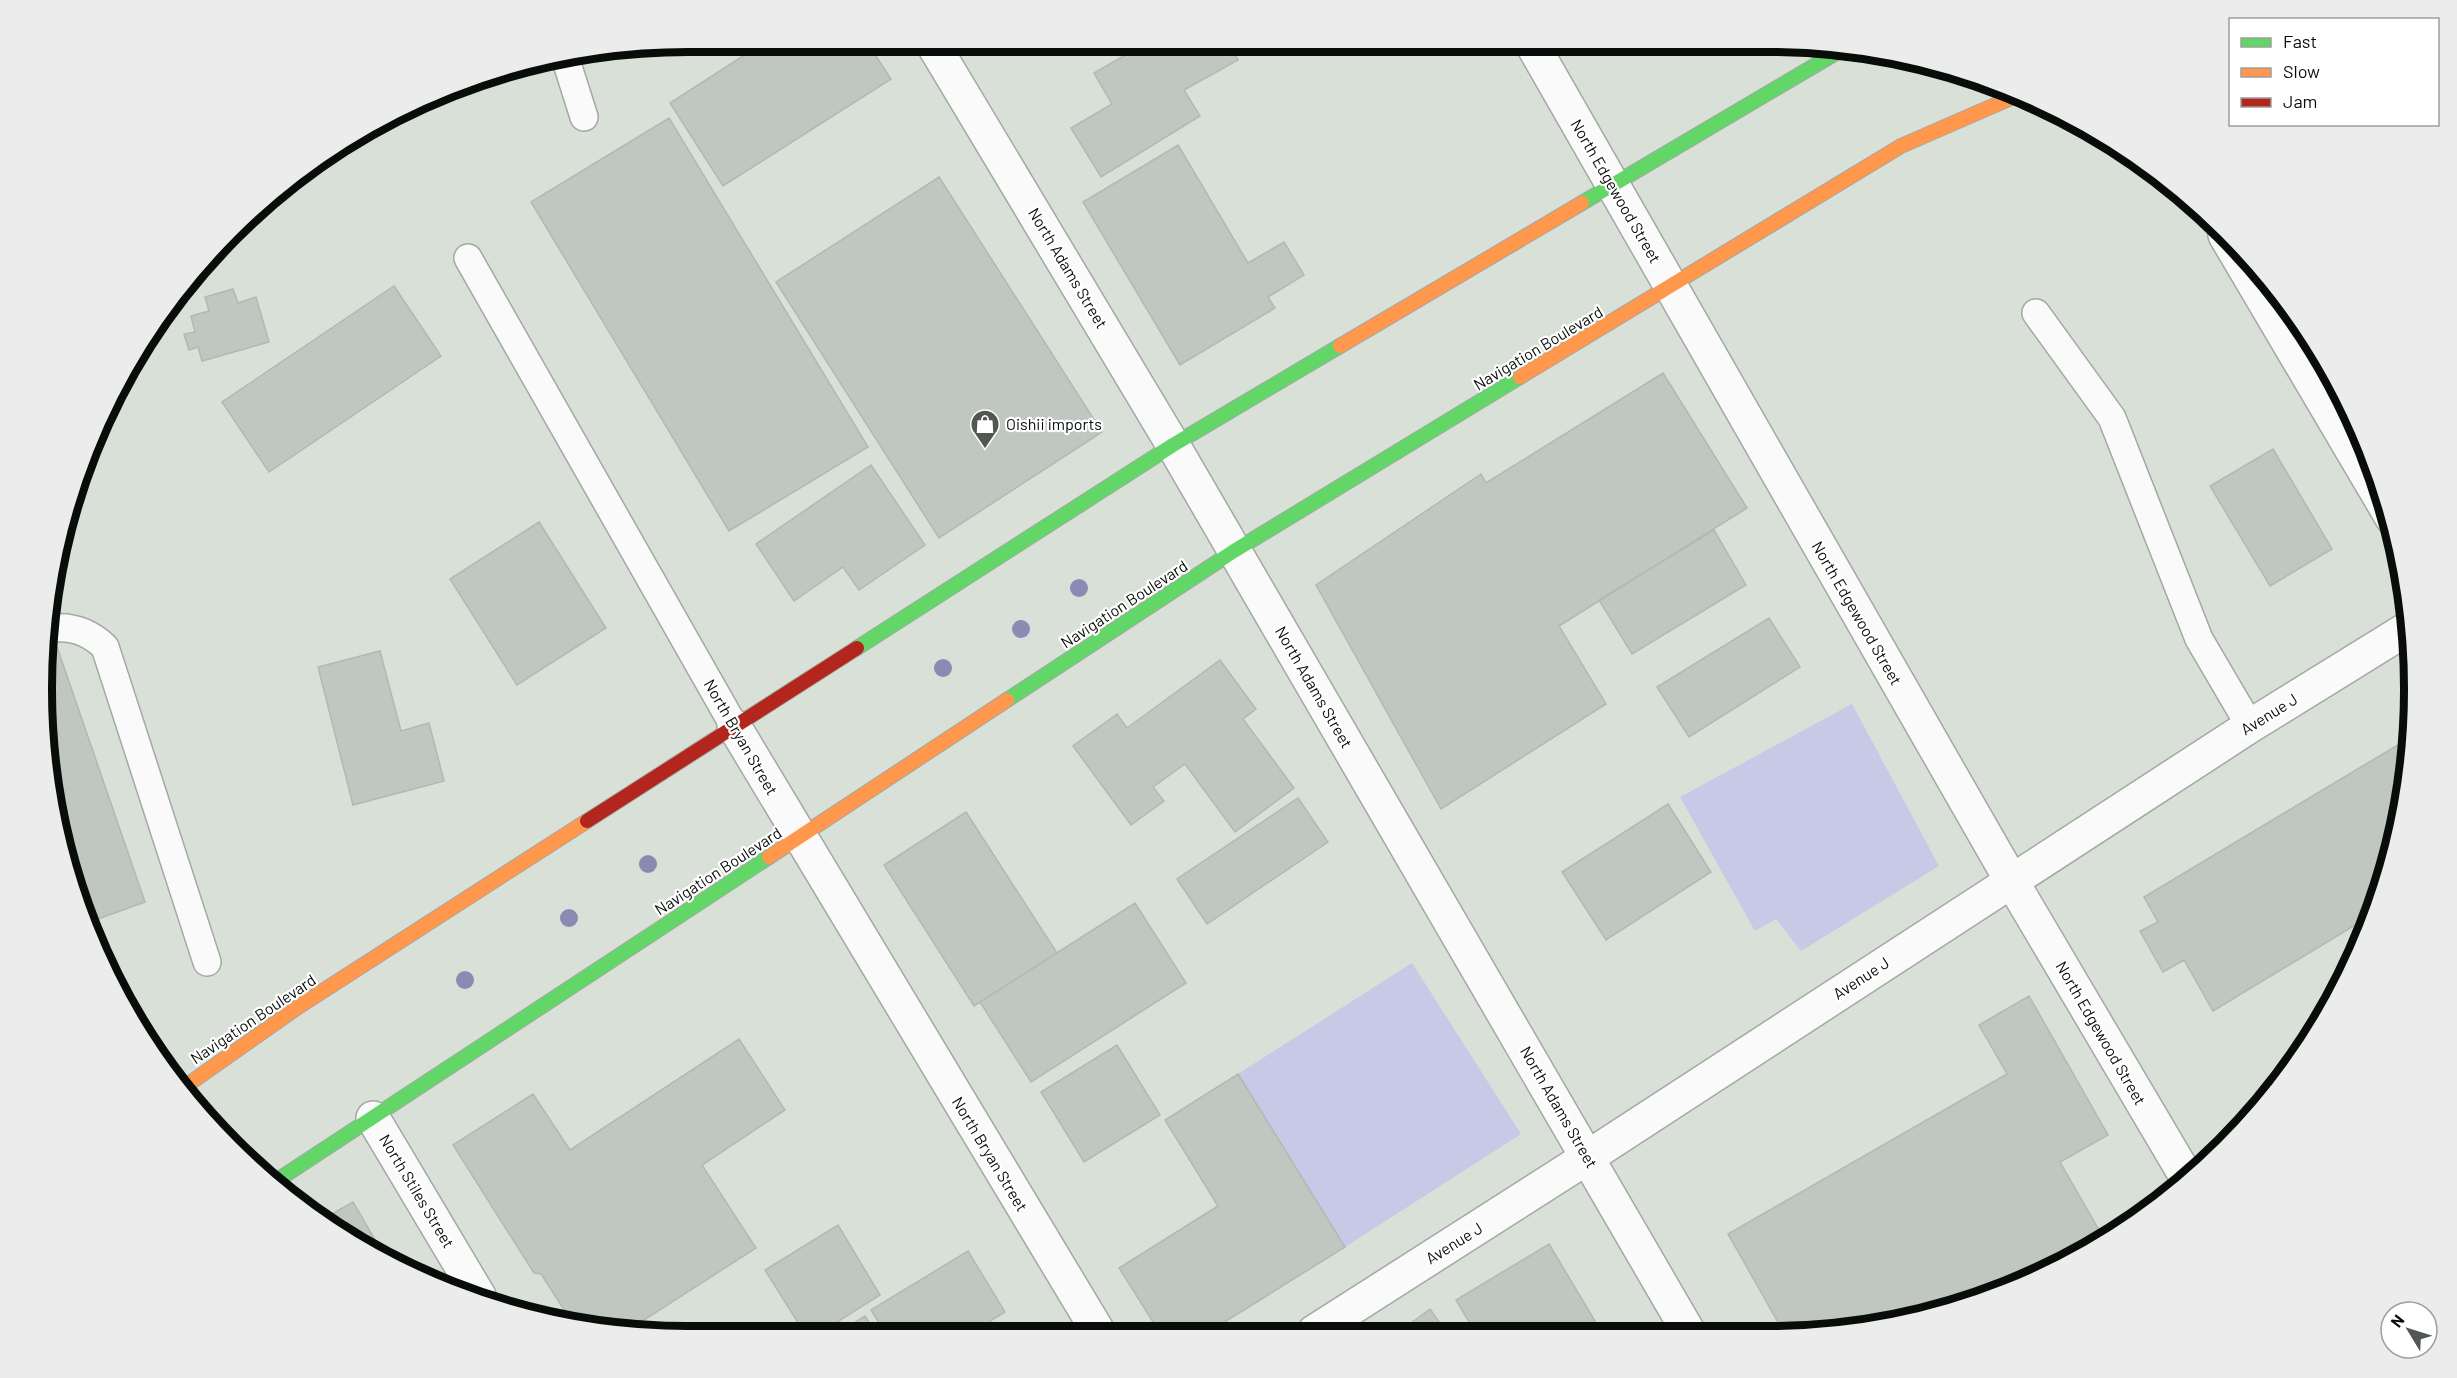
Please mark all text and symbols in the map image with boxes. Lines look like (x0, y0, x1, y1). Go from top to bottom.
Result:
legend (2229, 18, 2439, 126)
text: Fast (2283, 30, 2317, 52)
text: Slow (2283, 60, 2320, 82)
text: Jam (2283, 90, 2317, 112)
street label: North Edgewood Street (1567, 115, 1665, 266)
street label: North Adams Street (1025, 204, 1112, 332)
street label: Navigation Boulevard (1470, 302, 1606, 394)
shop icon: Oishii imports (969, 408, 1001, 450)
place label: Oishii imports (1006, 414, 1102, 433)
street label: North Edgewood Street (1808, 537, 1906, 688)
street label: Navigation Boulevard (1057, 556, 1191, 652)
street label: North Adams Street (1272, 622, 1357, 751)
street label: North Bryan Street (701, 676, 782, 798)
street label: Avenue J (2237, 689, 2301, 738)
street label: Navigation Boulevard (651, 823, 785, 919)
street label: Avenue J (1829, 952, 1892, 1003)
street label: North Edgewood Street (2052, 957, 2150, 1108)
street label: Navigation Boulevard (186, 970, 319, 1068)
street label: North Adams Street (1517, 1042, 1602, 1171)
street label: North Bryan Street (949, 1093, 1032, 1215)
street label: North Stiles Street (376, 1131, 459, 1251)
street label: Avenue J (1422, 1218, 1486, 1267)
north arrow (2379, 1300, 2439, 1360)
text: N (2386, 1310, 2408, 1330)

